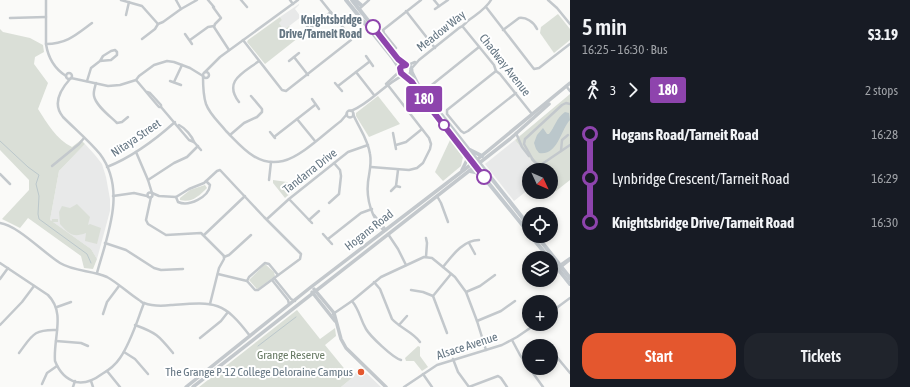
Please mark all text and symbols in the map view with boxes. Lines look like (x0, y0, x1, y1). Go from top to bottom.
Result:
street label: Meadow Way (414, 8, 468, 54)
place label: Knightsbridge Drive/Tarneit Road (279, 13, 363, 41)
text: 5 min (582, 14, 627, 40)
marker: Knightsbridge Drive/Tarneit Road (365, 19, 381, 35)
text: $3.19 (868, 26, 898, 43)
street label: Chadway Avenue (476, 31, 534, 99)
text: 16:25 – 16:30 · Bus (582, 42, 668, 57)
icon: walk (582, 79, 604, 101)
icon: forward (622, 79, 644, 101)
text: 180 (658, 82, 678, 98)
text: 3 (610, 83, 616, 98)
text: 2 stops (865, 83, 898, 98)
line badge: 180 (401, 86, 447, 112)
text: 180 (414, 91, 434, 107)
street label: Nitaya Street (108, 116, 164, 160)
unlabelled marker (438, 119, 450, 131)
text: Hogans Road/Tarneit Road (612, 126, 759, 143)
text: 16:28 (871, 127, 898, 142)
street label: Tandarra Drive (280, 146, 340, 196)
north arrow (522, 163, 558, 199)
map controls (522, 163, 558, 375)
unlabelled marker (476, 169, 492, 185)
text: Lynbridge Crescent/Tarneit Road (612, 170, 790, 187)
text: 16:29 (871, 171, 898, 186)
street label: Hogans Road (342, 207, 396, 253)
button: locate (522, 207, 558, 243)
text: Knightsbridge Drive/Tarneit Road (612, 214, 794, 231)
text: 16:30 (871, 215, 898, 230)
button: layers (522, 251, 558, 287)
button: + (522, 295, 558, 331)
street label: Alsace Avenue (435, 330, 499, 362)
button: Start (582, 333, 736, 379)
button: Tickets (744, 333, 898, 379)
button: − (522, 339, 558, 375)
park label: Grange Reserve (257, 348, 325, 362)
place label: The Grange P-12 College Deloraine Campus (165, 365, 353, 379)
marker: The Grange P-12 College Deloraine Campus (356, 367, 366, 377)

